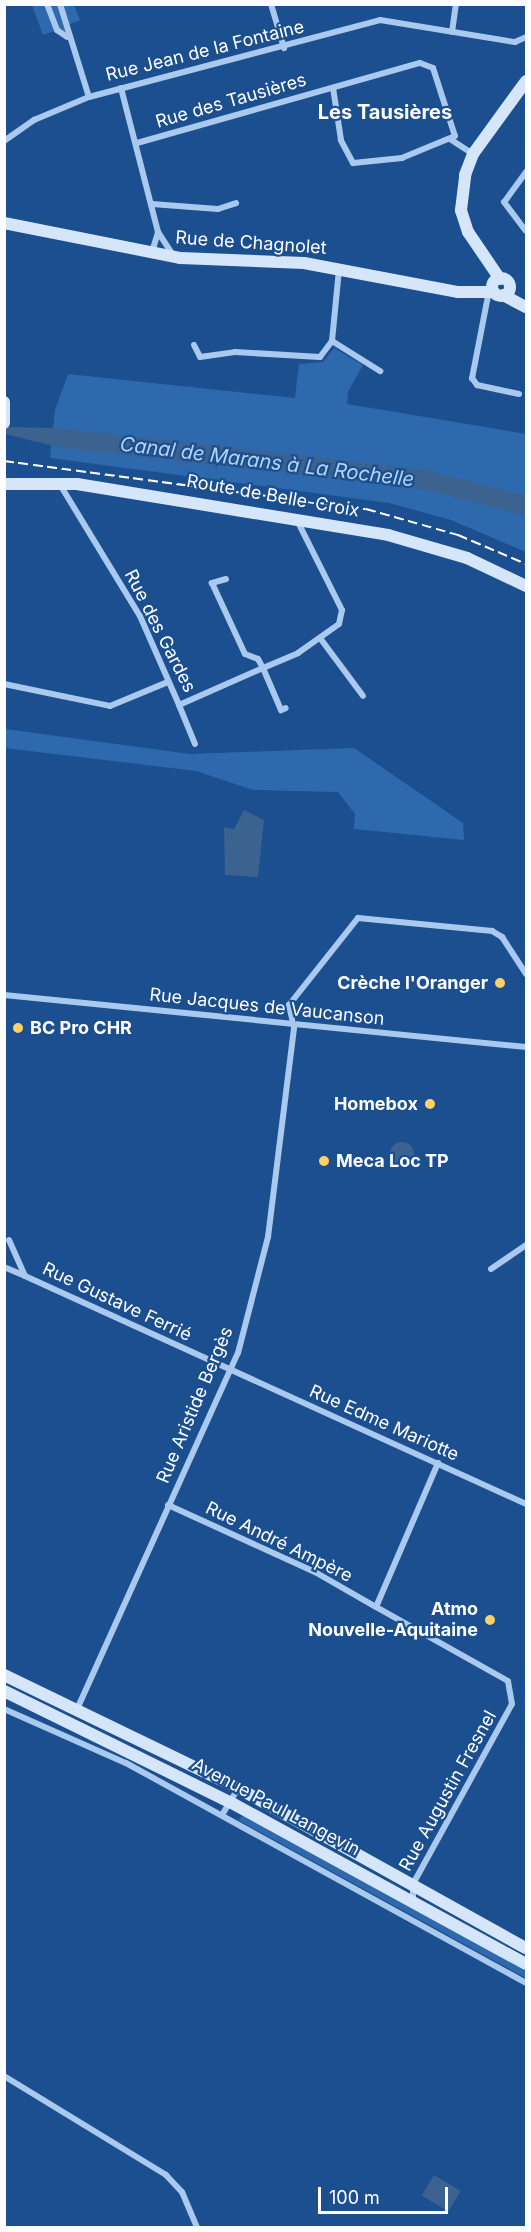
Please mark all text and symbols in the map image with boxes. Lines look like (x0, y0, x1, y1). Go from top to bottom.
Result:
street label: Rue Jean de la Fontaine (104, 16, 306, 86)
street label: Rue des Tausières (153, 69, 309, 133)
district label: Les Tausières (318, 100, 452, 124)
street label: Rue de Chagnolet (175, 227, 327, 259)
water label: Canal de Marans à La Rochelle (118, 432, 416, 492)
street label: Route de Belle-Croix (185, 470, 361, 522)
street label: Rue des Gardes (120, 566, 200, 696)
place label: Crèche l'Oranger (337, 972, 488, 994)
marker: Crèche l'Oranger (493, 976, 507, 990)
street label: Rue Jacques de Vaucanson (148, 984, 386, 1030)
place label: BC Pro CHR (30, 1017, 132, 1039)
marker: BC Pro CHR (11, 1021, 25, 1035)
place label: Homebox (334, 1093, 418, 1115)
marker: Homebox (423, 1097, 437, 1111)
place label: Meca Loc TP (336, 1150, 449, 1172)
marker: Meca Loc TP (317, 1154, 331, 1168)
street label: Rue Gustave Ferrié (39, 1258, 195, 1346)
street label: Rue Aristide Bergès (152, 1324, 238, 1486)
street label: Rue Edme Mariotte (306, 1380, 462, 1466)
street label: Rue André Ampère (202, 1497, 356, 1587)
place label: Atmo Nouvelle-Aquitaine (308, 1599, 478, 1642)
marker: Atmo Nouvelle-Aquitaine (483, 1613, 497, 1627)
street label: Rue Augustin Fresnel (395, 1707, 501, 1875)
street label: Avenue Paul Langevin (188, 1754, 364, 1860)
scale bar (321, 2175, 452, 2213)
text: 100 m (329, 2187, 380, 2208)

